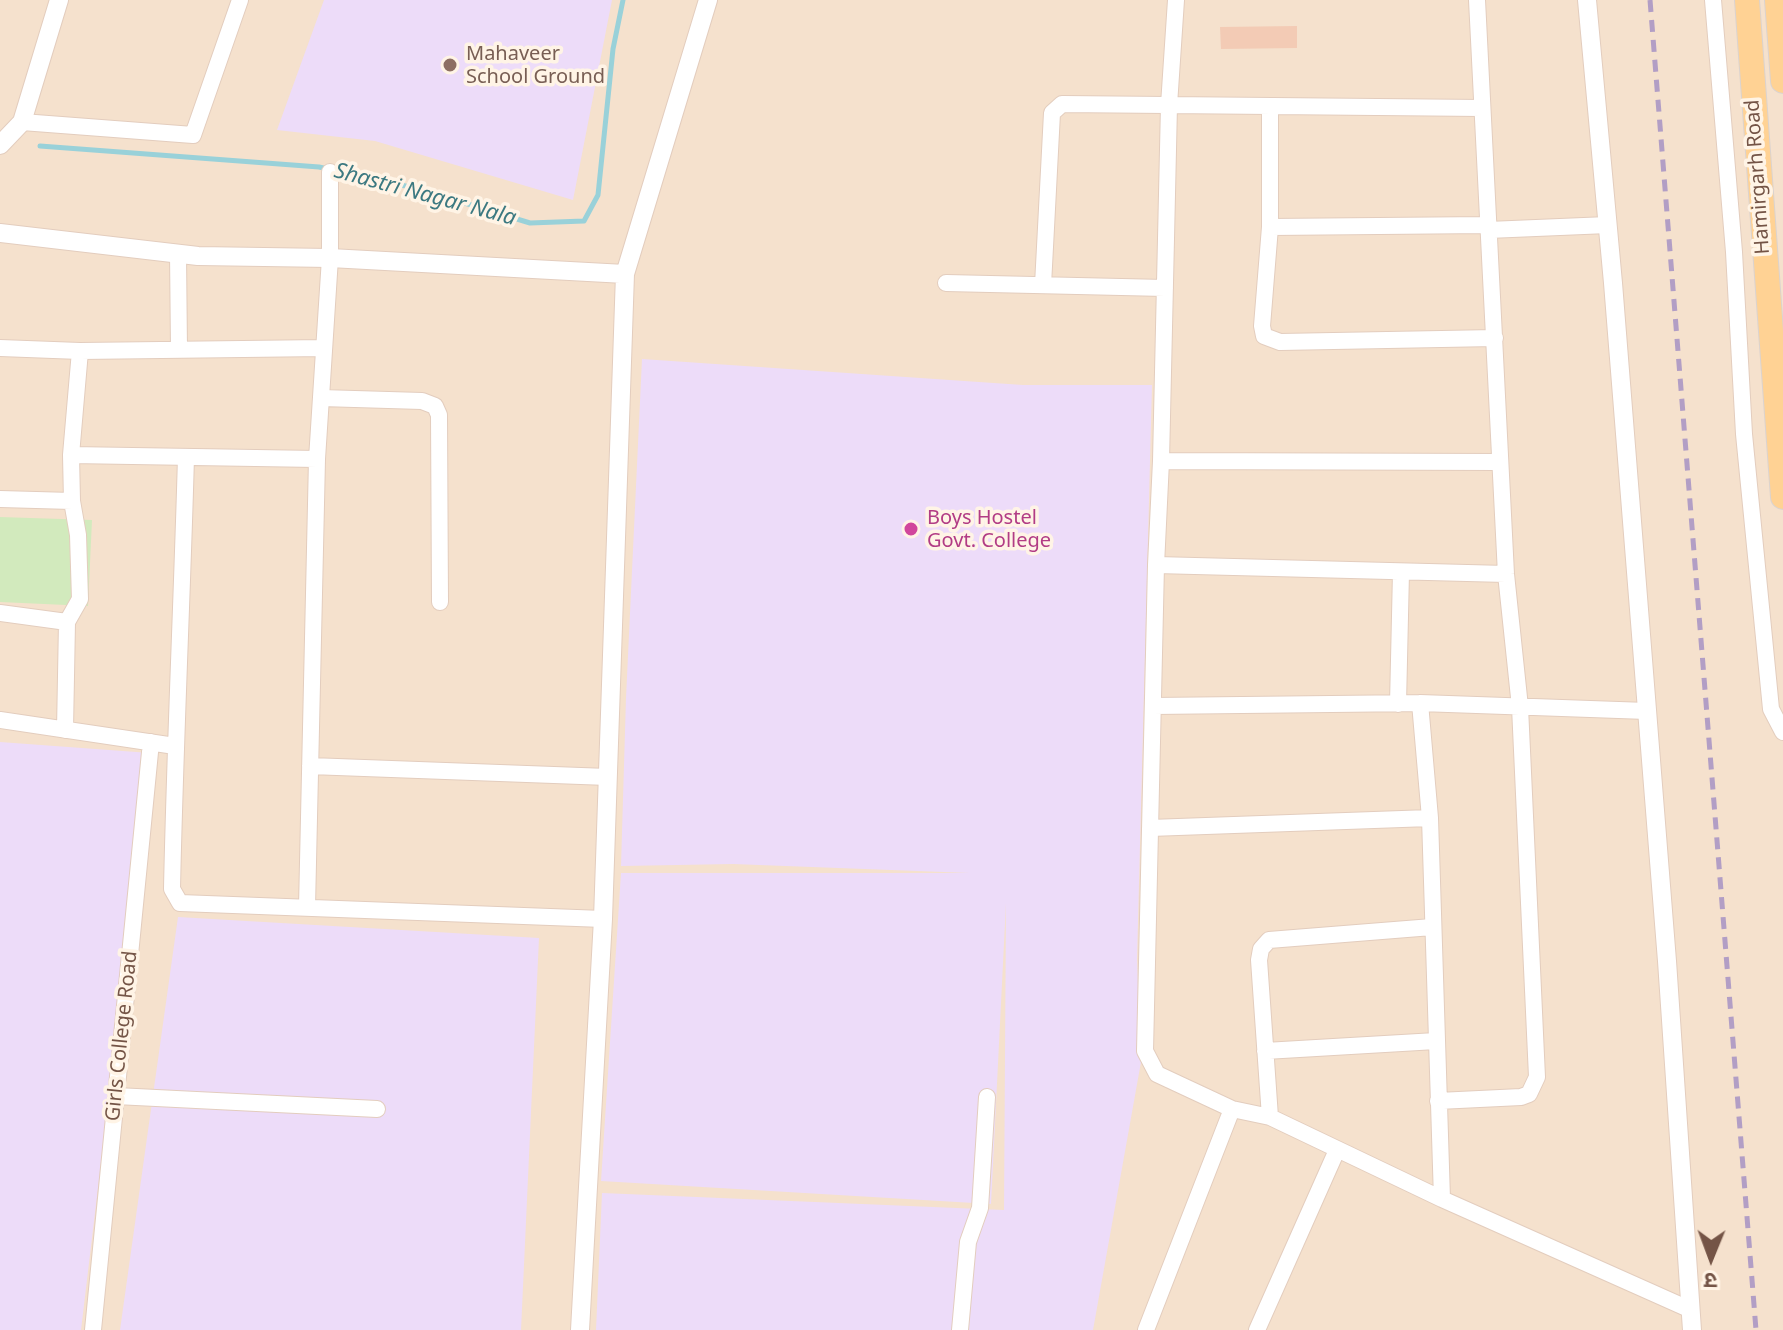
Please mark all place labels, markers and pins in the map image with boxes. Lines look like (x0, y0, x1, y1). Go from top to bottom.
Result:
place label: Mahaveer School Ground (466, 42, 605, 89)
marker: Mahaveer School Ground (441, 56, 459, 74)
place label: Boys Hostel Govt. College (927, 506, 1051, 553)
marker: Boys Hostel Govt. College (902, 520, 920, 538)

